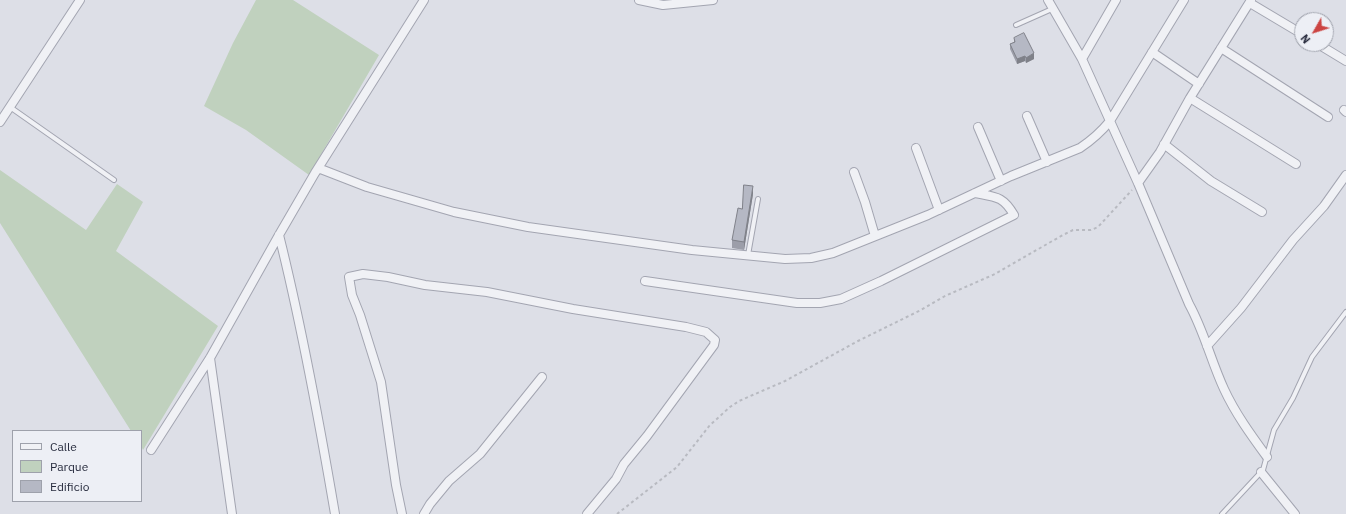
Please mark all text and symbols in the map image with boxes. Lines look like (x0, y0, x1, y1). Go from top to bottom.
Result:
north arrow (1294, 12, 1334, 52)
text: N (1298, 31, 1313, 46)
legend (12, 430, 142, 502)
text: Calle (50, 439, 77, 454)
text: Parque (50, 459, 88, 474)
text: Edificio (50, 479, 89, 494)

